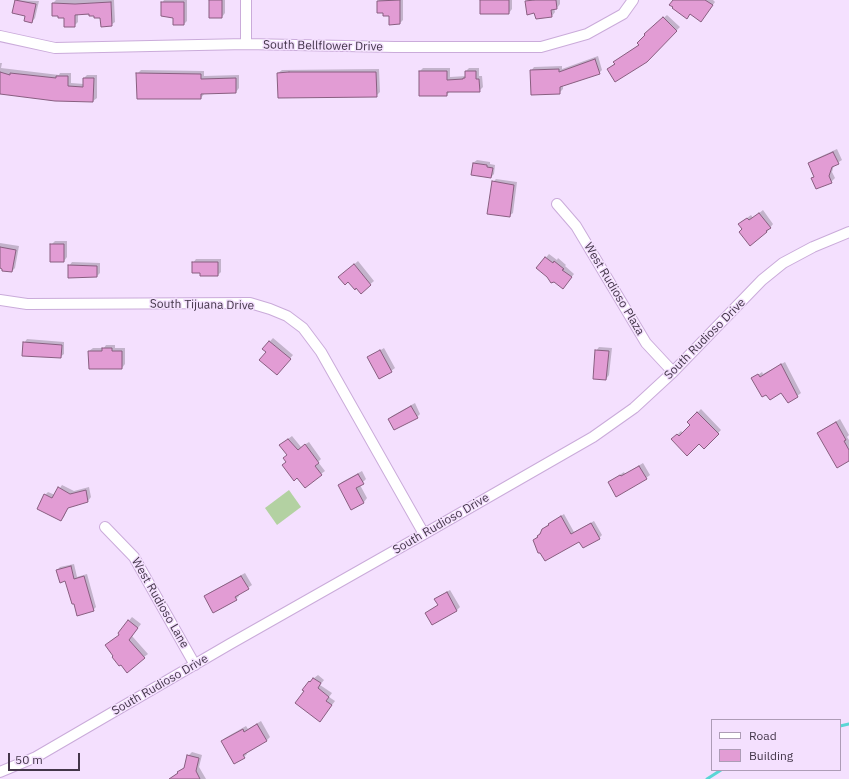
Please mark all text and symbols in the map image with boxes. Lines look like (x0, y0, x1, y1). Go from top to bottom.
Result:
street label: South Bellflower Drive (263, 38, 383, 54)
street label: West Rudioso Plaza (581, 240, 647, 338)
street label: South Rudioso Drive (661, 295, 749, 383)
street label: South Tijuana Drive (150, 297, 254, 313)
street label: South Rudioso Drive (390, 491, 492, 557)
street label: West Rudioso Lane (128, 555, 192, 651)
street label: South Rudioso Drive (109, 652, 211, 718)
legend (711, 719, 841, 771)
text: Road (749, 728, 777, 743)
scale bar (10, 745, 82, 771)
text: Building (749, 748, 793, 763)
text: 50 m (15, 752, 43, 767)

